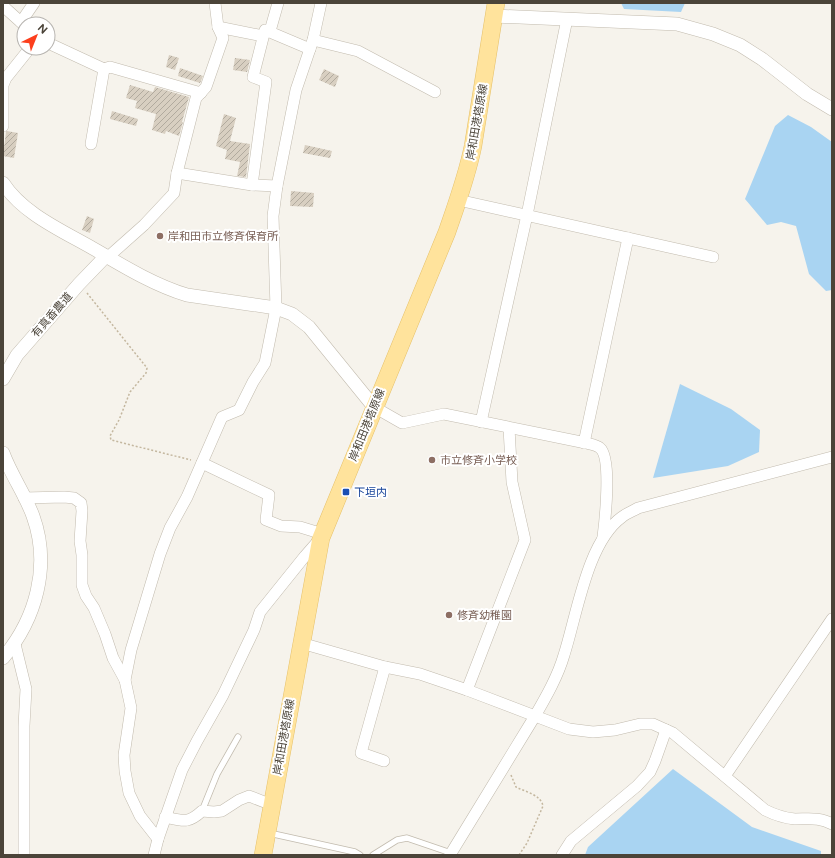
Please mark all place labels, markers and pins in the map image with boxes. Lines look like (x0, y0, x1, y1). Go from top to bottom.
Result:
place label: 岸和田市立修斉保育所 (168, 230, 279, 243)
marker: 岸和田市立修斉保育所 (155, 231, 165, 241)
place label: 市立修斉小学校 (440, 454, 517, 467)
marker: 市立修斉小学校 (427, 455, 437, 465)
place label: 下垣内 (354, 486, 387, 499)
marker: 下垣内 (341, 487, 351, 497)
place label: 修斉幼稚園 (457, 609, 512, 622)
marker: 修斉幼稚園 (444, 610, 454, 620)

